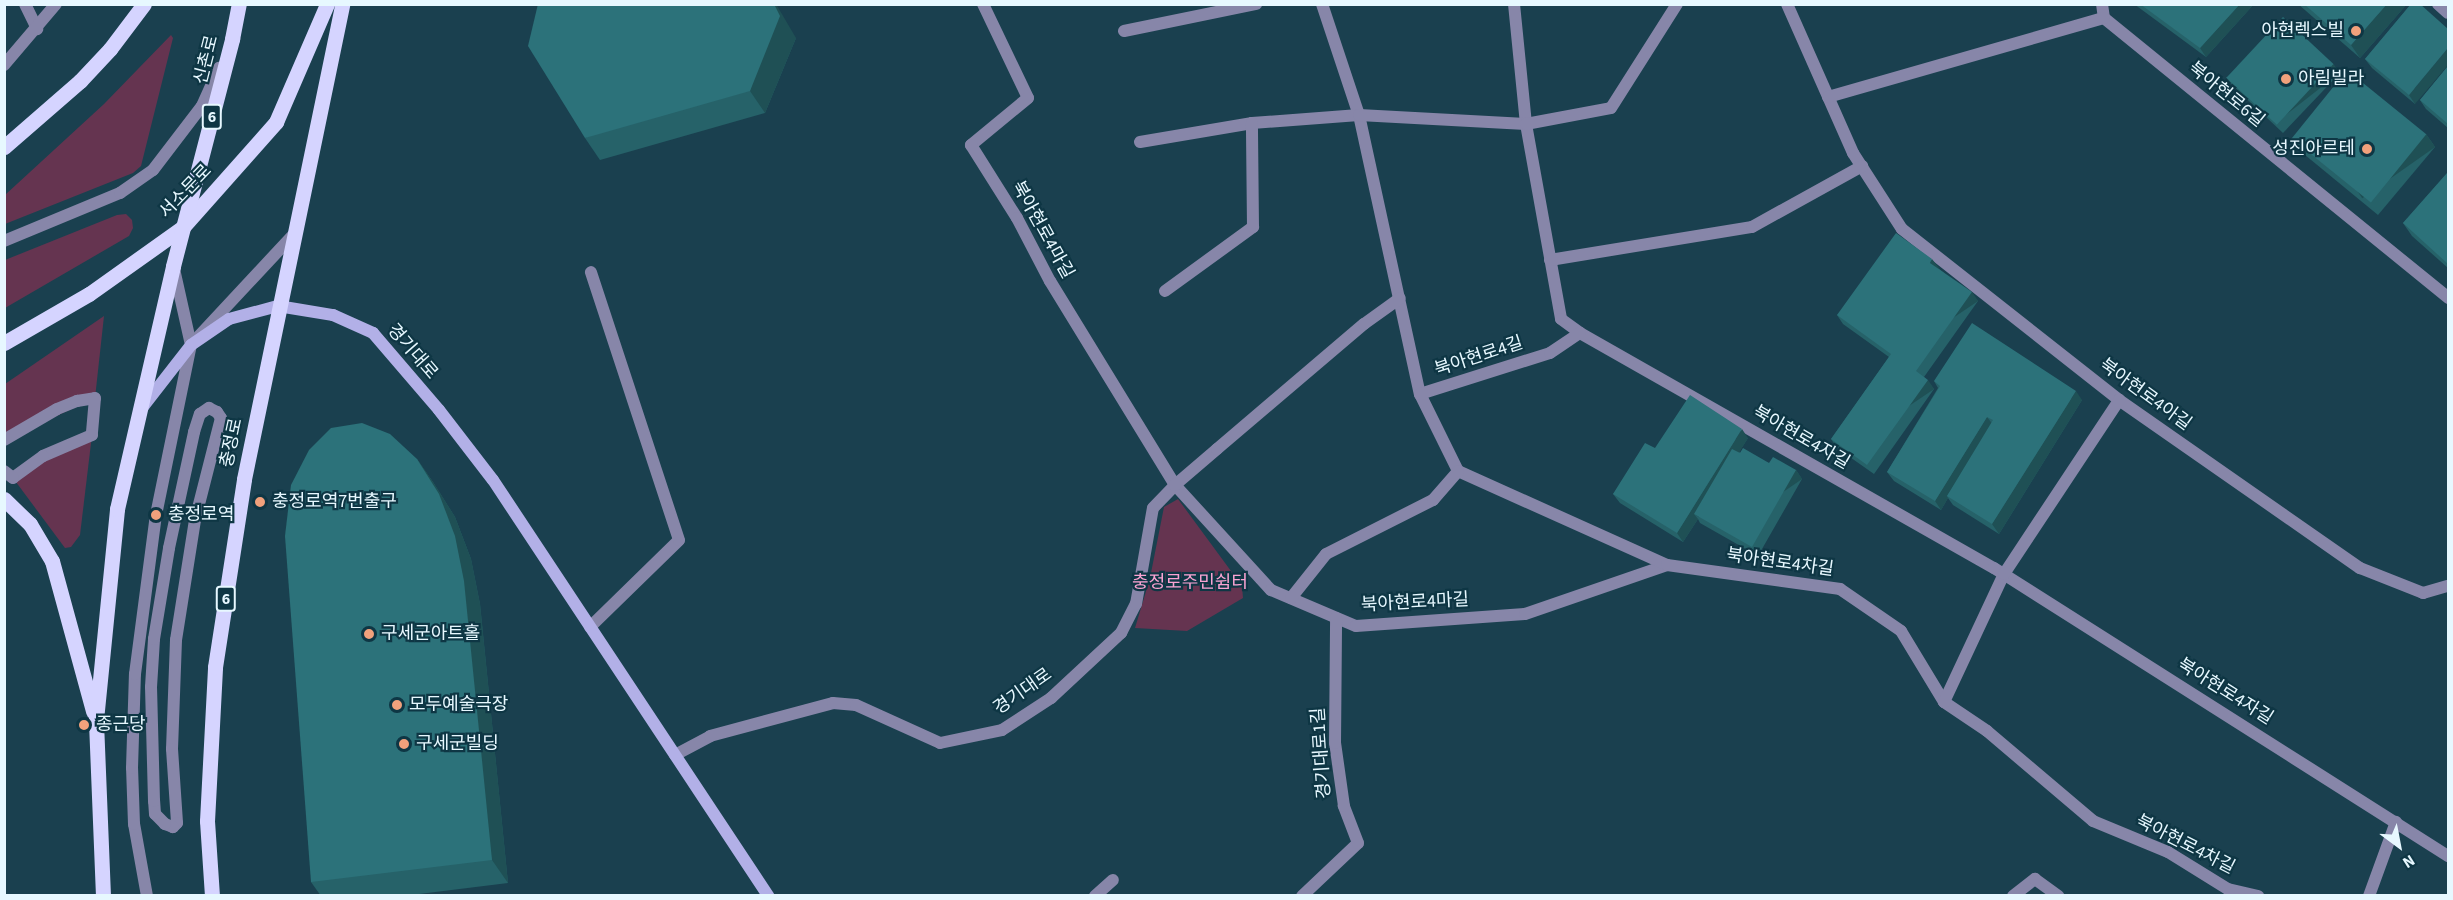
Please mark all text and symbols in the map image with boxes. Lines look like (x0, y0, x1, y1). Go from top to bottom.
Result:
place label: 아현렉스빌 (2261, 20, 2344, 42)
marker: 아현렉스빌 (2349, 24, 2363, 38)
street label: 신촌로 (191, 33, 223, 87)
street label: 북아현로6길 (2184, 58, 2268, 132)
place label: 아림빌라 (2298, 68, 2364, 90)
marker: 아림빌라 (2279, 72, 2293, 86)
road number: 6 (202, 104, 222, 130)
place label: 성진아르테 (2272, 138, 2355, 160)
marker: 성진아르테 (2360, 142, 2374, 156)
street label: 서소문로 (155, 161, 217, 223)
street label: 북아현로4마길 (1006, 177, 1078, 283)
street label: 경기대로 (382, 320, 442, 384)
street label: 북아현로4길 (1432, 333, 1526, 381)
street label: 북아현로4아길 (2095, 354, 2195, 436)
street label: 북아현로4자길 (1749, 402, 1853, 474)
street label: 충정로 (216, 416, 248, 470)
place label: 충정로역7번출구 (272, 491, 397, 513)
marker: 충정로역7번출구 (253, 495, 267, 509)
place label: 충정로역 (168, 504, 234, 526)
marker: 충정로역 (149, 508, 163, 522)
street label: 북아현로4차길 (1725, 545, 1835, 581)
park label: 충정로주민쉼터 (1132, 572, 1248, 594)
road number: 6 (216, 586, 236, 612)
street label: 북아현로4마길 (1360, 589, 1470, 617)
place label: 구세군아트홀 (381, 623, 480, 645)
marker: 구세군아트홀 (362, 627, 376, 641)
street label: 북아현로4자길 (2173, 654, 2277, 730)
street label: 경기대로 (990, 664, 1056, 720)
place label: 모두예술극장 (409, 694, 508, 716)
marker: 모두예술극장 (390, 698, 404, 712)
street label: 경기대로1길 (1308, 706, 1336, 800)
place label: 종근당 (96, 714, 146, 736)
marker: 종근당 (77, 718, 91, 732)
place label: 구세군빌딩 (416, 733, 499, 755)
marker: 구세군빌딩 (397, 737, 411, 751)
street label: 북아현로4차길 (2132, 811, 2238, 879)
north arrow (2369, 816, 2429, 876)
text: N (2398, 849, 2419, 873)

